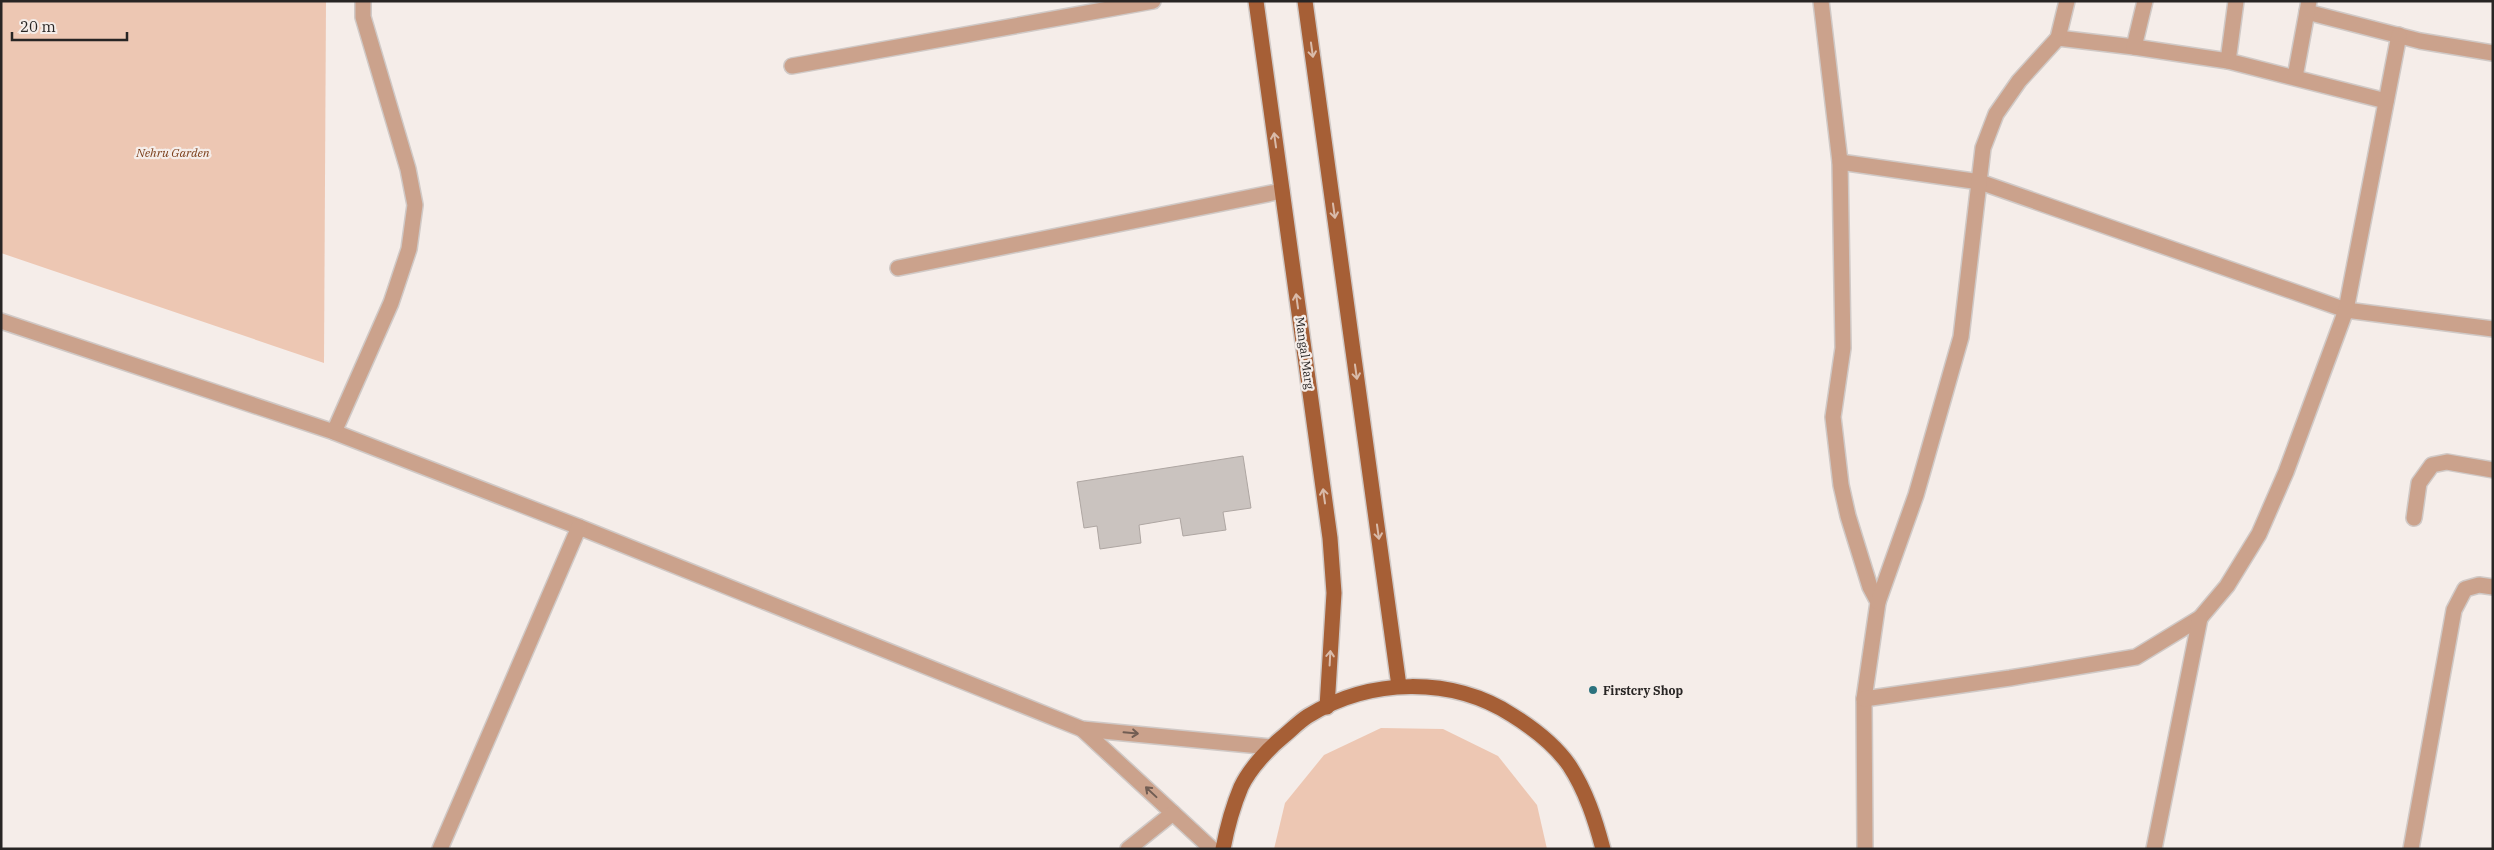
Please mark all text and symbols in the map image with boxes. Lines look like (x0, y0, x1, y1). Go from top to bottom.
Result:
scale bar (12, 10, 128, 42)
text: 20 m (20, 17, 56, 36)
one-way arrow (1307, 41, 1317, 57)
one-way arrow (1270, 132, 1280, 148)
park label: Nehru Garden (135, 145, 210, 160)
one-way arrow (1329, 202, 1339, 218)
one-way arrow (1292, 293, 1302, 309)
street label: Mangal Marg (1292, 316, 1318, 391)
one-way arrow (1351, 363, 1361, 379)
one-way arrow (1319, 489, 1329, 505)
one-way arrow (1373, 524, 1383, 540)
one-way arrow (1325, 650, 1334, 666)
place label: Firstcry Shop (1603, 683, 1683, 698)
marker: Firstcry Shop (1587, 684, 1599, 696)
one-way arrow (1122, 729, 1138, 738)
one-way arrow (1144, 786, 1157, 798)

